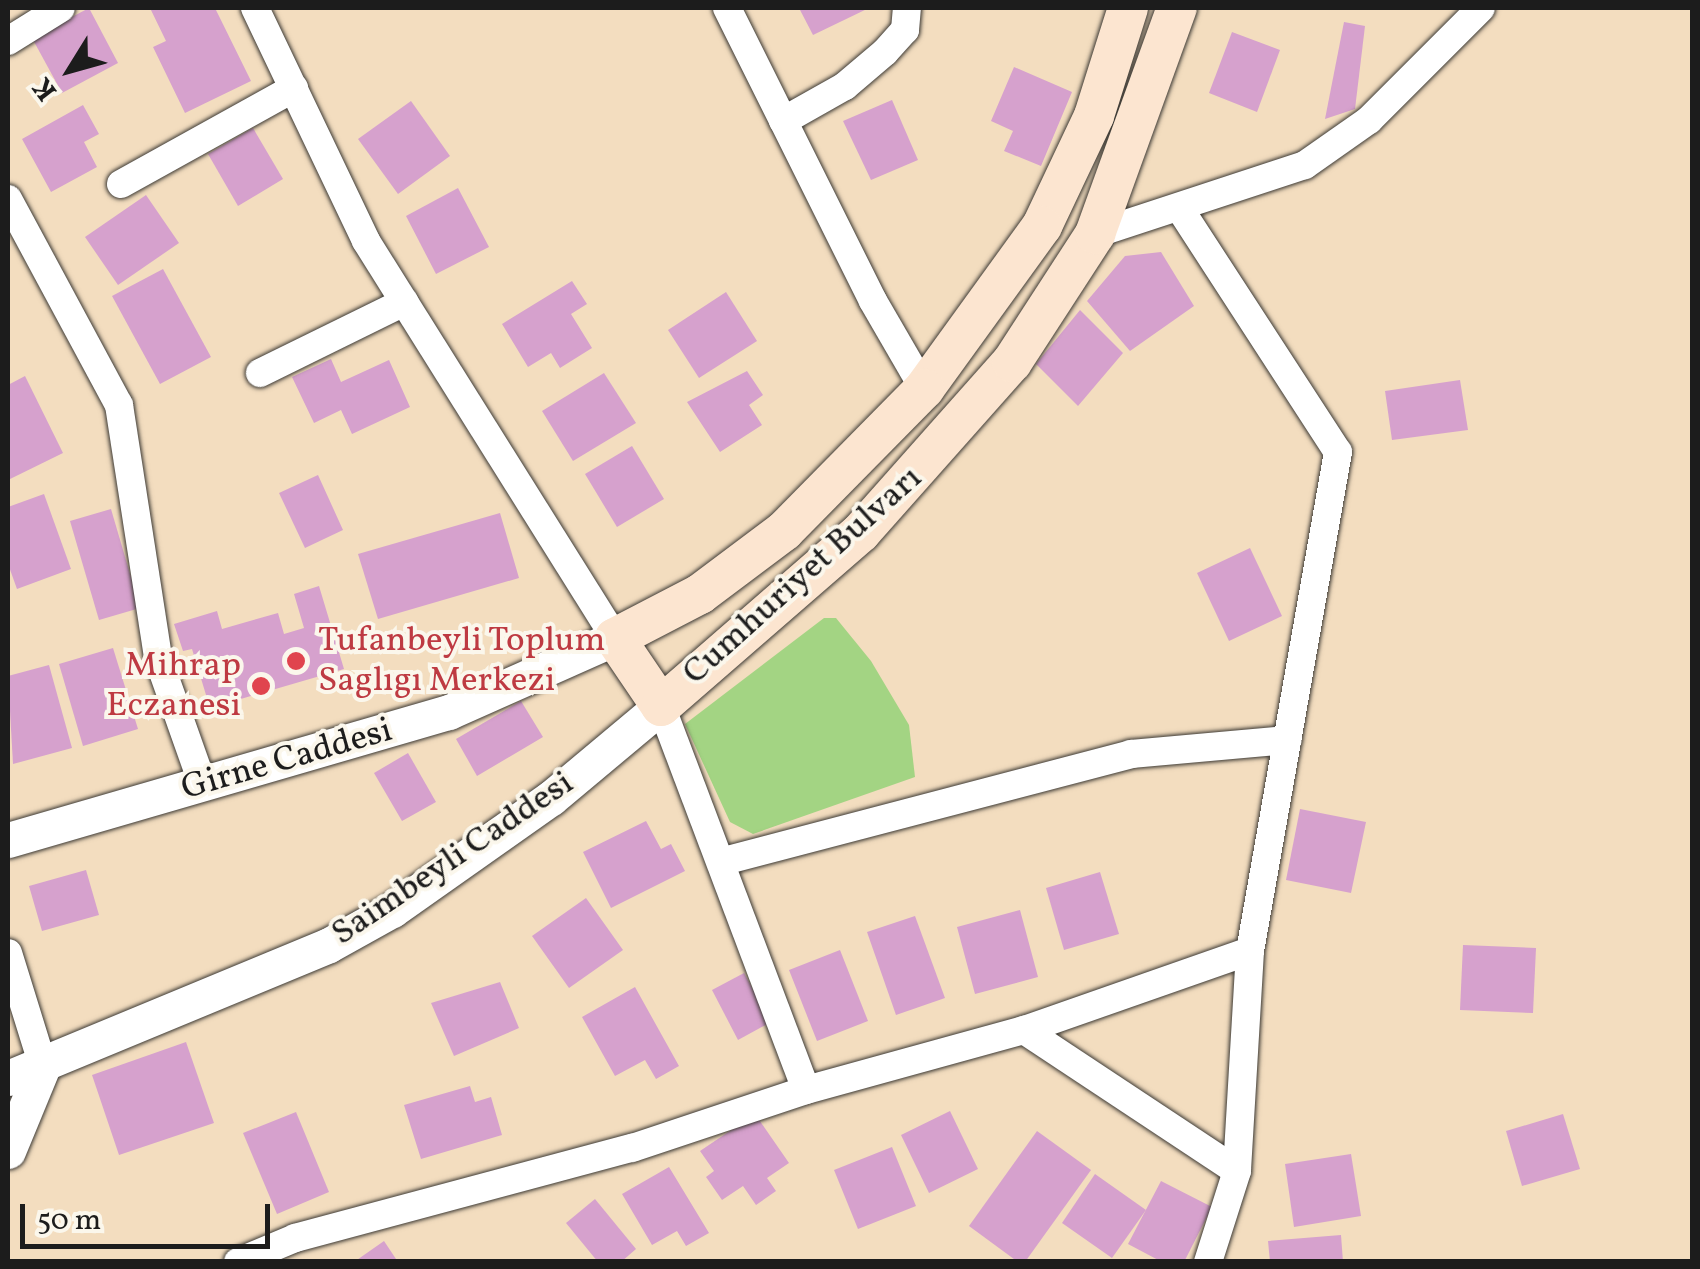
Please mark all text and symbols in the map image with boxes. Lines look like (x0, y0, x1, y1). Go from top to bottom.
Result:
north arrow (20, 20, 120, 120)
text: K (24, 69, 67, 108)
street label: Cumhuriyet Bulvarı (675, 458, 931, 694)
place label: Tufanbeyli Toplum Saglıgı Merkezi (318, 620, 607, 702)
place label: Mihrap Eczanesi (106, 645, 241, 727)
marker: Tufanbeyli Toplum Saglıgı Merkezi (283, 648, 309, 674)
marker: Mihrap Eczanesi (250, 675, 272, 697)
street label: Girne Caddesi (177, 710, 397, 810)
street label: Saimbeyli Caddesi (324, 763, 582, 955)
scale bar (25, 1184, 275, 1246)
text: 50 m (37, 1200, 101, 1242)

